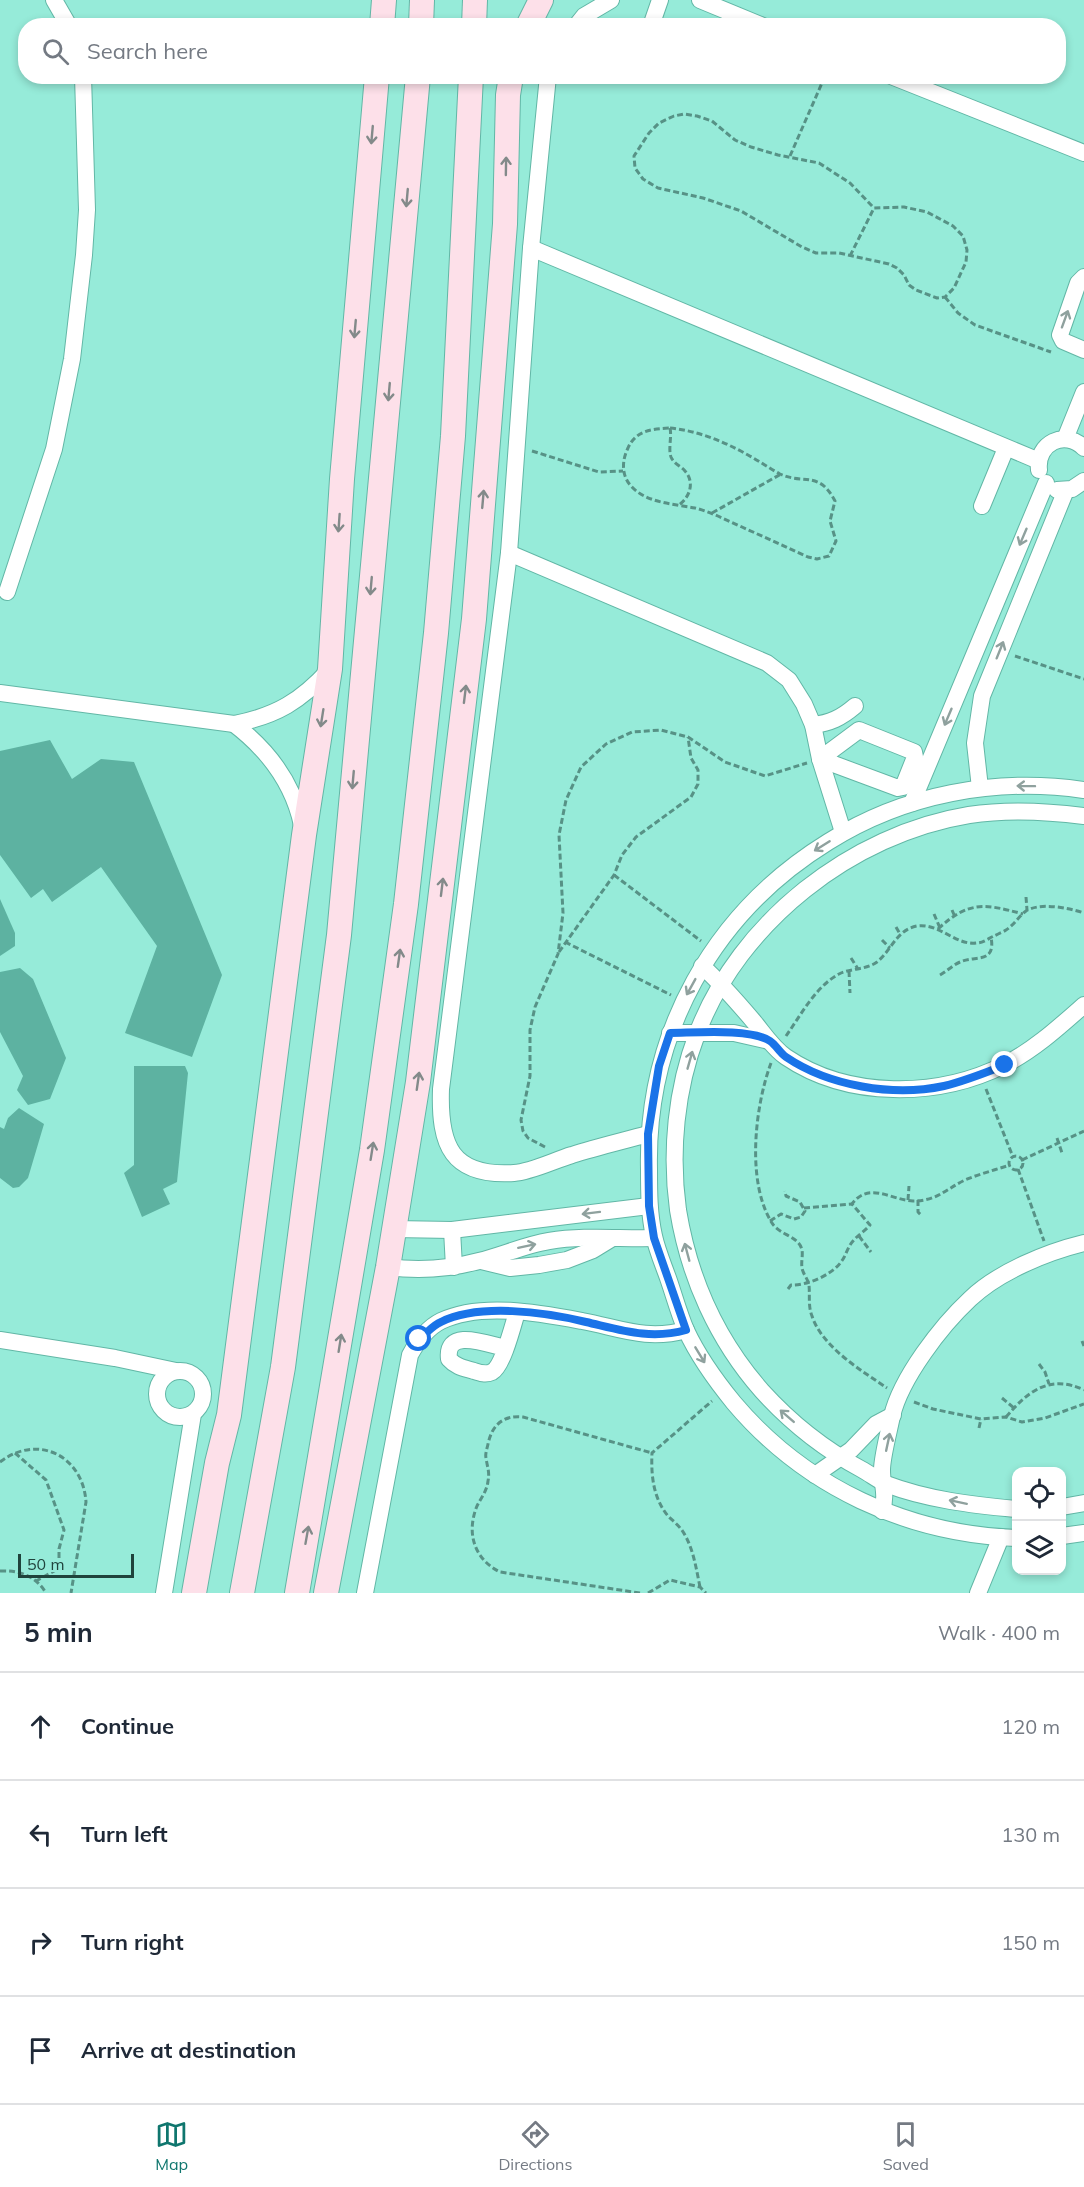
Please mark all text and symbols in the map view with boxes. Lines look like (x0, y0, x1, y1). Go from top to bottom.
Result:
search box (18, 18, 1066, 84)
icon: search (39, 35, 72, 68)
text: Search here (87, 37, 208, 65)
one-way arrow (366, 124, 377, 144)
one-way arrow (500, 156, 512, 176)
one-way arrow (401, 187, 412, 207)
one-way arrow (1060, 310, 1071, 329)
one-way arrow (349, 319, 360, 339)
one-way arrow (383, 381, 394, 401)
one-way arrow (478, 490, 489, 510)
one-way arrow (334, 513, 345, 533)
one-way arrow (1017, 527, 1028, 546)
one-way arrow (365, 575, 376, 595)
one-way arrow (995, 641, 1006, 660)
one-way arrow (459, 684, 470, 704)
one-way arrow (317, 707, 328, 727)
one-way arrow (942, 707, 953, 726)
one-way arrow (347, 770, 358, 789)
one-way arrow (1016, 780, 1036, 792)
one-way arrow (813, 839, 830, 852)
one-way arrow (436, 878, 447, 898)
one-way arrow (393, 948, 404, 968)
one-way arrow (685, 978, 696, 996)
one-way arrow (685, 1051, 696, 1070)
route end (991, 1051, 1017, 1077)
one-way arrow (413, 1071, 424, 1091)
one-way arrow (366, 1141, 377, 1161)
one-way arrow (582, 1208, 602, 1219)
one-way arrow (517, 1240, 536, 1251)
one-way arrow (681, 1243, 692, 1262)
route start (405, 1325, 431, 1351)
one-way arrow (335, 1334, 346, 1354)
one-way arrow (694, 1346, 706, 1363)
one-way arrow (779, 1410, 795, 1423)
one-way arrow (883, 1433, 894, 1452)
map controls (1012, 1467, 1066, 1575)
button: locate (1012, 1467, 1066, 1521)
one-way arrow (949, 1496, 968, 1508)
button: layers (1012, 1521, 1066, 1575)
one-way arrow (302, 1526, 313, 1546)
scale bar (18, 1551, 134, 1578)
text: 50 m (27, 1554, 64, 1574)
text: 5 min (24, 1616, 93, 1649)
text: Walk · 400 m (938, 1620, 1060, 1645)
icon: ahead (24, 1710, 57, 1743)
text: Continue (81, 1712, 174, 1740)
text: 120 m (1001, 1714, 1060, 1739)
icon: left (24, 1818, 57, 1851)
text: Turn left (81, 1820, 168, 1848)
text: 130 m (1001, 1822, 1060, 1847)
icon: right (24, 1926, 57, 1959)
text: Turn right (81, 1928, 184, 1956)
text: 150 m (1001, 1930, 1060, 1955)
icon: arrive (24, 2034, 57, 2067)
text: Arrive at destination (81, 2036, 296, 2064)
tab: Map (155, 2118, 188, 2174)
tab: Directions (498, 2118, 572, 2174)
tab: Saved (883, 2118, 929, 2174)

